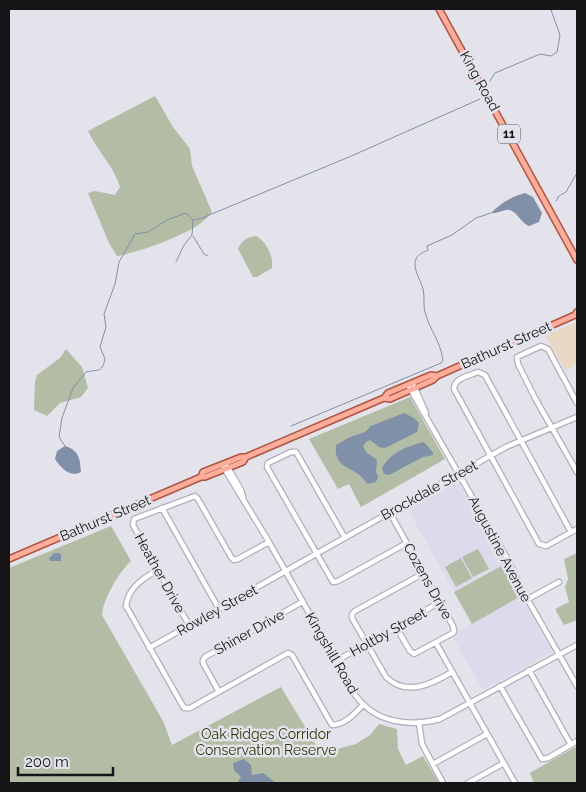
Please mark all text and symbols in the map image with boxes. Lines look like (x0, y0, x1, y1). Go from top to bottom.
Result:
street label: King Road (457, 48, 503, 114)
road number: 11 (498, 125, 520, 144)
street label: Bathurst Street (459, 318, 554, 372)
street label: Brockdale Street (378, 457, 480, 523)
street label: Bathurst Street (57, 492, 153, 544)
street label: Augustine Avenue (465, 493, 535, 605)
street label: Heather Drive (132, 530, 188, 616)
street label: Cozens Drive (400, 540, 456, 622)
street label: Rowley Street (174, 581, 260, 639)
street label: Holtby Street (347, 604, 429, 660)
street label: Shiner Drive (211, 606, 287, 658)
street label: Kingshill Road (302, 610, 362, 696)
park label: Oak Ridges Corridor Conservation Reserve (195, 726, 337, 758)
scale bar (18, 744, 112, 776)
text: 200 m (25, 753, 69, 771)

